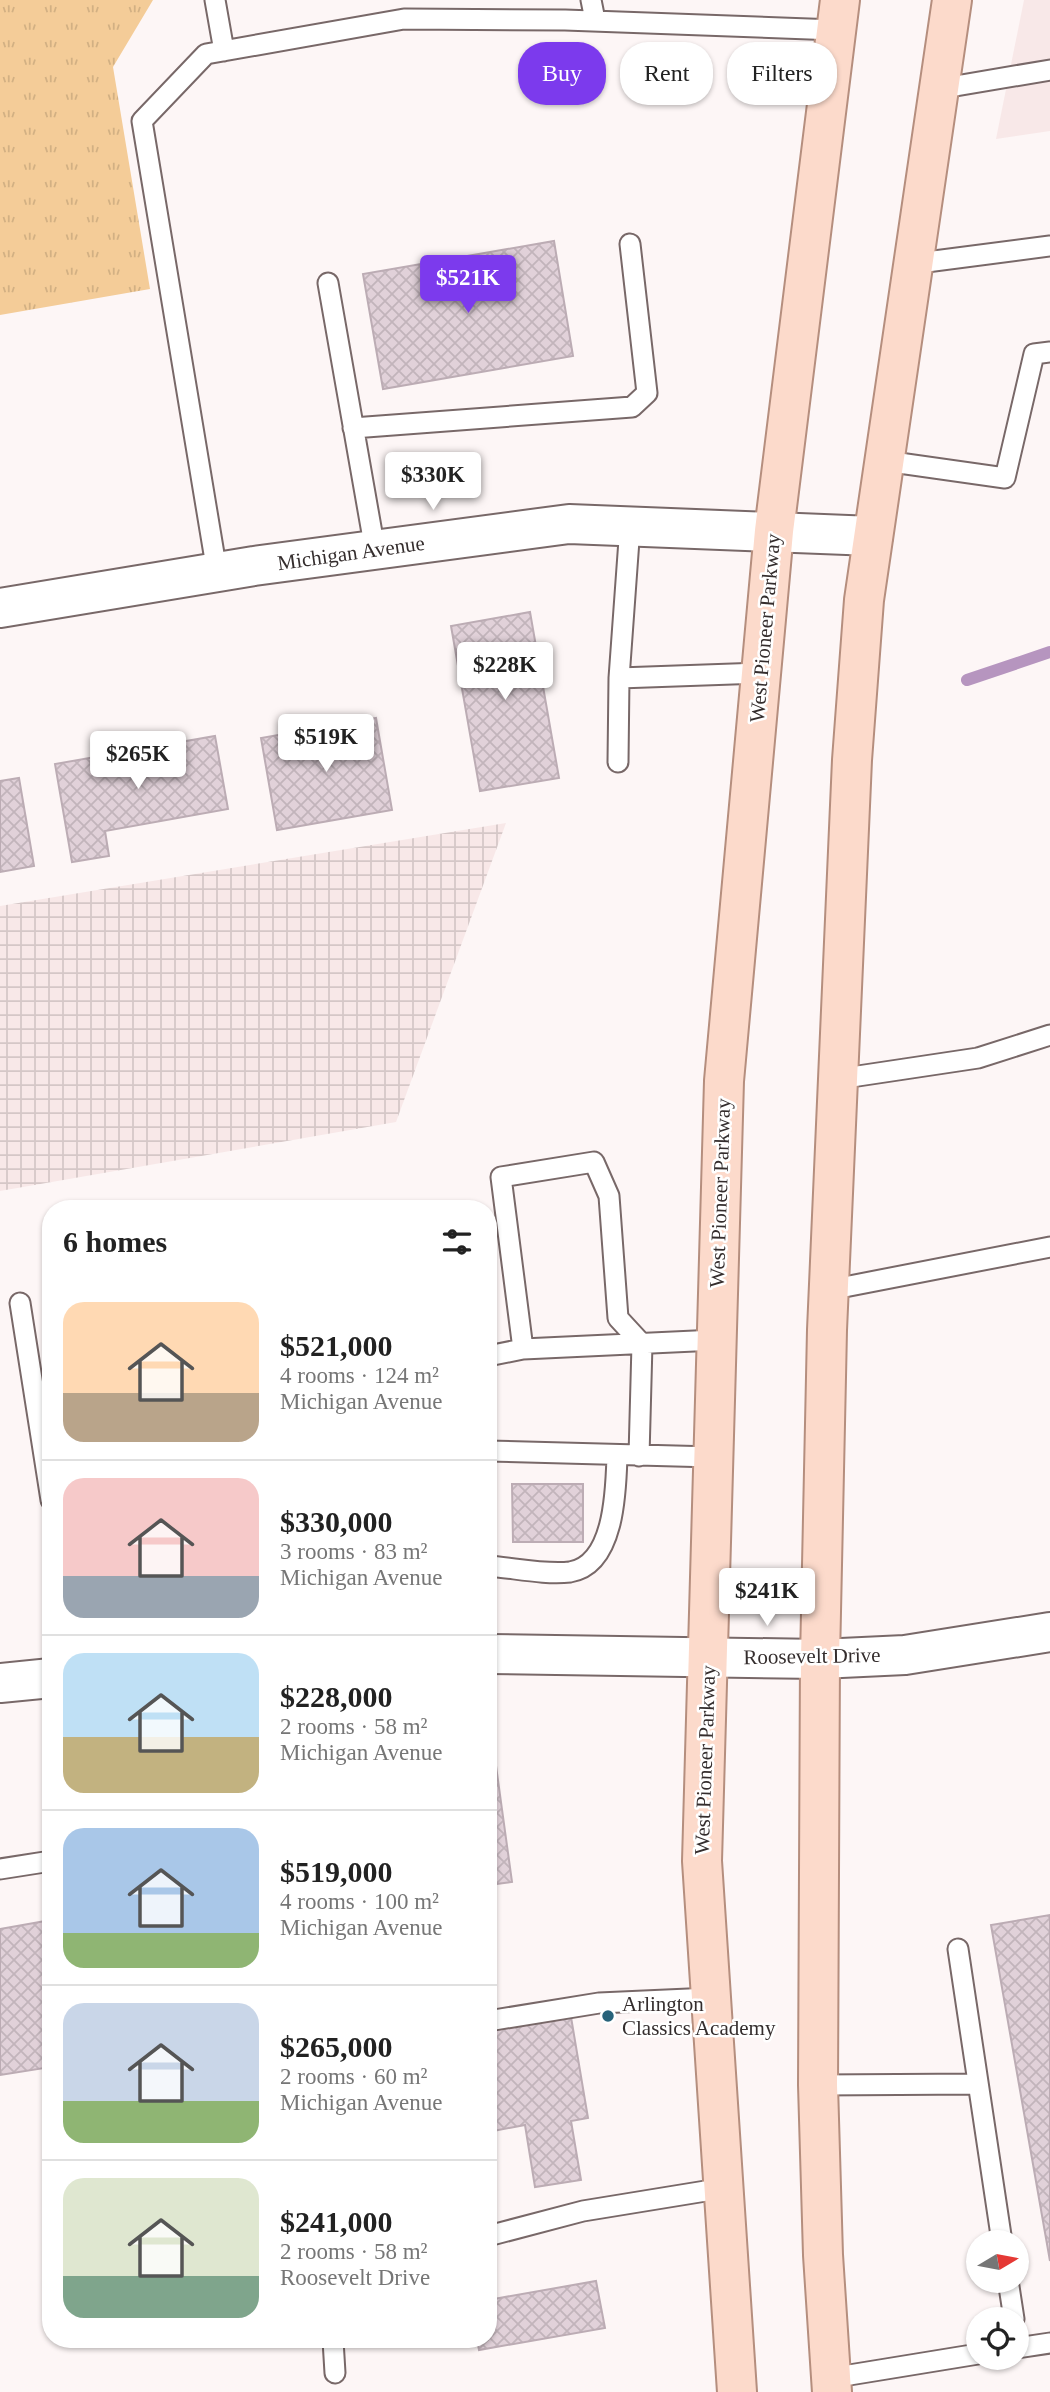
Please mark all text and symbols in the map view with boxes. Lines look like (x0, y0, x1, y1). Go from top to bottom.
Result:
chip: Buy (518, 42, 606, 105)
chip: Rent (620, 42, 713, 105)
chip: Filters (727, 42, 837, 105)
pin: $521K (419, 256, 517, 315)
text: $521K (436, 265, 500, 290)
pin: $330K (384, 452, 482, 512)
text: $330K (401, 462, 465, 487)
street label: Michigan Avenue (276, 531, 426, 575)
street label: West Pioneer Parkway (745, 532, 785, 723)
pin: $228K (456, 642, 554, 702)
text: $228K (473, 652, 537, 677)
pin: $519K (277, 714, 375, 774)
text: $519K (294, 724, 358, 749)
pin: $265K (89, 732, 187, 791)
text: $265K (106, 741, 170, 766)
street label: West Pioneer Parkway (705, 1097, 735, 1288)
icon: filters (438, 1223, 476, 1261)
text: 6 homes (63, 1225, 167, 1258)
text: $521,000 (280, 1329, 393, 1362)
icon: home (119, 1330, 203, 1414)
text: 4 rooms · 124 m² (280, 1363, 439, 1388)
text: Michigan Avenue (280, 1389, 442, 1414)
text: $330,000 (280, 1505, 393, 1538)
icon: home (119, 1506, 203, 1590)
text: 3 rooms · 83 m² (280, 1539, 427, 1564)
text: Michigan Avenue (280, 1565, 442, 1590)
pin: $241K (718, 1568, 816, 1628)
text: $241K (735, 1578, 799, 1603)
street label: Roosevelt Drive (743, 1643, 881, 1669)
street label: West Pioneer Parkway (690, 1664, 720, 1855)
text: $228,000 (280, 1680, 393, 1713)
icon: home (119, 1681, 203, 1765)
text: 2 rooms · 58 m² (280, 1714, 427, 1739)
text: Michigan Avenue (280, 1740, 442, 1765)
text: $519,000 (280, 1855, 393, 1888)
icon: home (119, 1856, 203, 1940)
text: 4 rooms · 100 m² (280, 1889, 439, 1914)
text: Michigan Avenue (280, 1915, 442, 1940)
place label: Arlington Classics Academy (622, 1992, 776, 2040)
marker: Arlington Classics Academy (600, 2008, 616, 2024)
text: $265,000 (280, 2030, 393, 2063)
icon: home (119, 2031, 203, 2115)
text: 2 rooms · 60 m² (280, 2064, 427, 2089)
text: Michigan Avenue (280, 2090, 442, 2115)
text: $241,000 (280, 2205, 393, 2238)
icon: home (119, 2206, 203, 2290)
north arrow (966, 2230, 1029, 2292)
map controls (966, 2230, 1029, 2370)
text: 2 rooms · 58 m² (280, 2239, 427, 2264)
text: Roosevelt Drive (280, 2265, 430, 2290)
button: locate (966, 2307, 1029, 2370)

